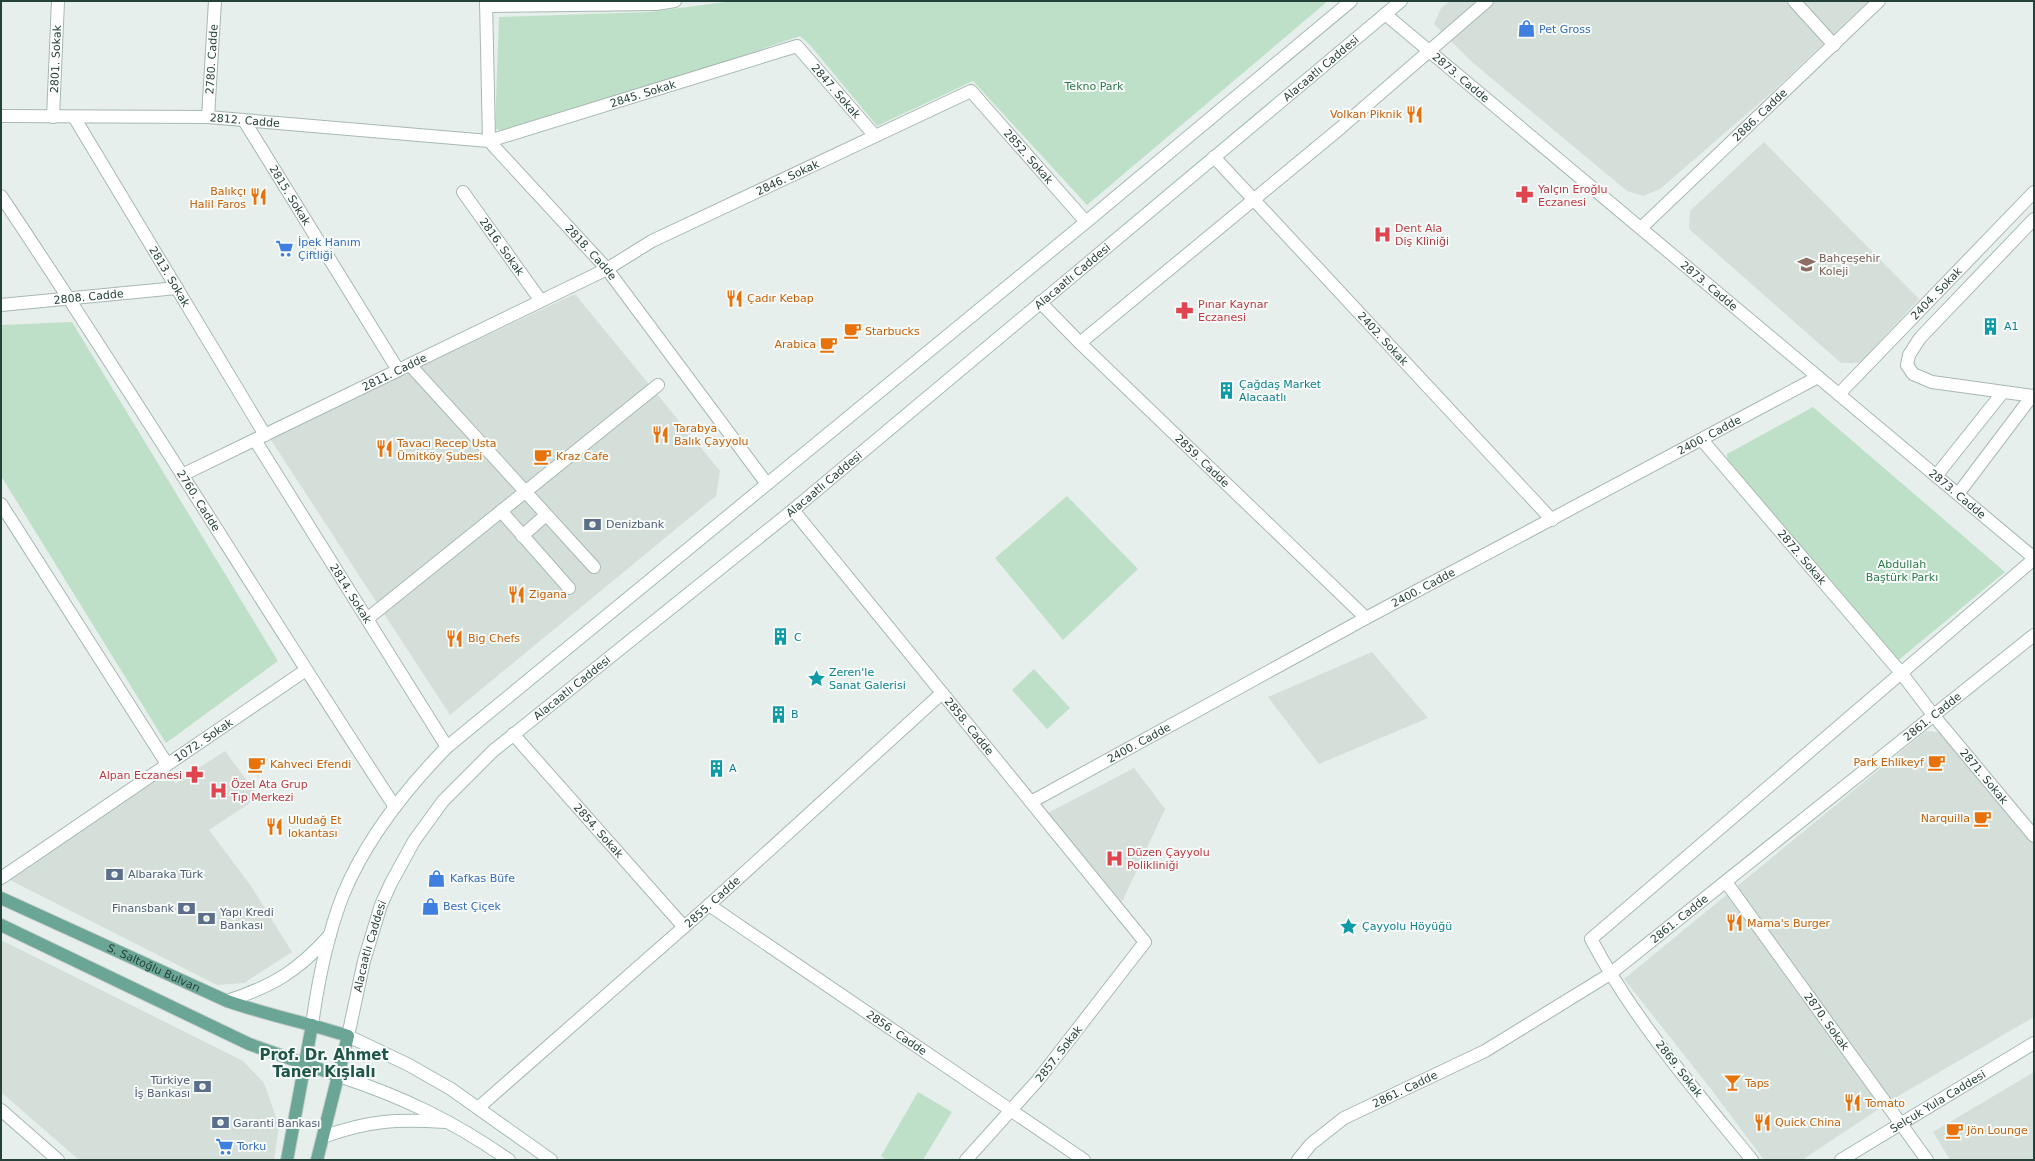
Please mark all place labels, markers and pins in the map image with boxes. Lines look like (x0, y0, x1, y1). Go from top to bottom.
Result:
shop icon: Pet Gross (1516, 19, 1536, 39)
place label: Pet Gross (1539, 23, 1591, 36)
restaurant icon: Volkan Piknik (1405, 104, 1425, 124)
place label: Volkan Piknik (1330, 108, 1403, 121)
place label: Yalçın Eroğlu Eczanesi (1537, 183, 1608, 209)
place label: Balıkçı Halil Faros (190, 185, 246, 211)
pharmacy icon: Yalçın Eroğlu Eczanesi (1515, 185, 1535, 205)
restaurant icon: Balıkçı Halil Faros (249, 187, 269, 207)
place label: Dent Ala Diş Kliniği (1395, 222, 1449, 248)
hospital icon: Dent Ala Diş Kliniği (1372, 224, 1392, 244)
place label: İpek Hanım Çiftliği (298, 236, 361, 262)
supermarket icon: İpek Hanım Çiftliği (275, 238, 295, 258)
place label: Bahçeşehir Koleji (1819, 252, 1881, 278)
school or university icon: Bahçeşehir Koleji (1796, 254, 1816, 274)
restaurant icon: Çadır Kebap (724, 288, 744, 308)
place label: Çadır Kebap (747, 292, 814, 305)
place label: Pınar Kaynar Eczanesi (1198, 298, 1268, 324)
pharmacy icon: Pınar Kaynar Eczanesi (1175, 300, 1195, 320)
building icon: A1 (1981, 316, 2001, 336)
place label: A1 (2004, 320, 2019, 333)
cafe icon: Starbucks (842, 321, 862, 341)
place label: Starbucks (865, 325, 920, 338)
cafe icon: Arabica (819, 334, 839, 354)
place label: Arabica (774, 338, 816, 351)
place label: Çağdaş Market Alacaatlı (1239, 378, 1322, 404)
building icon: Çağdaş Market Alacaatlı (1216, 380, 1236, 400)
place label: Tarabya Balık Çayyolu (673, 422, 748, 448)
restaurant icon: Tarabya Balık Çayyolu (651, 424, 671, 444)
place label: Tavacı Recep Usta Ümitköy Şubesi (396, 437, 497, 463)
restaurant icon: Tavacı Recep Usta Ümitköy Şubesi (374, 439, 394, 459)
cafe icon: Kraz Cafe (533, 446, 553, 466)
place label: Kraz Cafe (556, 450, 609, 463)
bank icon: Denizbank (583, 514, 603, 534)
place label: Denizbank (606, 518, 665, 531)
restaurant icon: Zigana (506, 584, 526, 604)
place label: Zigana (529, 588, 567, 601)
building icon: C (771, 627, 791, 647)
restaurant icon: Big Chefs (445, 628, 465, 648)
place label: C (794, 631, 802, 644)
place label: Big Chefs (468, 632, 520, 645)
place label: Zeren'le Sanat Galerisi (829, 666, 906, 692)
place icon: Zeren'le Sanat Galerisi (806, 668, 826, 688)
building icon: B (768, 704, 788, 724)
place label: B (791, 708, 799, 721)
cafe icon: Park Ehlikeyf (1927, 752, 1947, 772)
cafe icon: Kahveci Efendi (247, 754, 267, 774)
place label: Park Ehlikeyf (1854, 756, 1925, 769)
place label: Kahveci Efendi (270, 758, 351, 771)
building icon: A (706, 758, 726, 778)
place label: A (729, 762, 737, 775)
pharmacy icon: Alpan Eczanesi (185, 765, 205, 785)
place label: Alpan Eczanesi (99, 769, 182, 782)
place label: Özel Ata Grup Tıp Merkezi (230, 778, 308, 804)
hospital icon: Özel Ata Grup Tıp Merkezi (208, 780, 228, 800)
cafe icon: Narquilla (1973, 808, 1993, 828)
place label: Narquilla (1921, 812, 1970, 825)
place label: Uludağ Et lokantası (288, 814, 342, 840)
restaurant icon: Uludağ Et lokantası (265, 816, 285, 836)
place label: Düzen Çayyolu Polikliniği (1127, 846, 1210, 872)
hospital icon: Düzen Çayyolu Polikliniği (1104, 848, 1124, 868)
bank icon: Albaraka Türk (105, 864, 125, 884)
place label: Albaraka Türk (128, 868, 204, 881)
shop icon: Kafkas Büfe (427, 868, 447, 888)
place label: Kafkas Büfe (450, 872, 515, 885)
shop icon: Best Çiçek (420, 896, 440, 916)
bank icon: Finansbank (177, 898, 197, 918)
place label: Best Çiçek (443, 900, 501, 913)
place label: Finansbank (112, 902, 175, 915)
place label: Yapı Kredi Bankası (219, 906, 274, 932)
bank icon: Yapı Kredi Bankası (197, 908, 217, 928)
restaurant icon: Mama's Burger (1724, 913, 1744, 933)
place icon: Çayyolu Höyüğü (1339, 916, 1359, 936)
place label: Mama's Burger (1747, 917, 1831, 930)
place label: Çayyolu Höyüğü (1362, 920, 1452, 933)
bar icon: Taps (1722, 1073, 1742, 1093)
place label: Türkiye İş Bankası (135, 1074, 190, 1100)
bank icon: Türkiye İş Bankası (193, 1076, 213, 1096)
place label: Taps (1744, 1077, 1770, 1090)
restaurant icon: Tomato (1842, 1093, 1862, 1113)
place label: Tomato (1864, 1097, 1905, 1110)
restaurant icon: Quick China (1752, 1112, 1772, 1132)
bank icon: Garanti Bankası (210, 1113, 230, 1133)
place label: Quick China (1775, 1116, 1841, 1129)
place label: Garanti Bankası (233, 1117, 320, 1130)
cafe icon: Jön Lounge (1944, 1120, 1964, 1140)
place label: Jön Lounge (1966, 1124, 2028, 1137)
supermarket icon: Torku (214, 1136, 234, 1156)
place label: Torku (236, 1140, 266, 1153)

